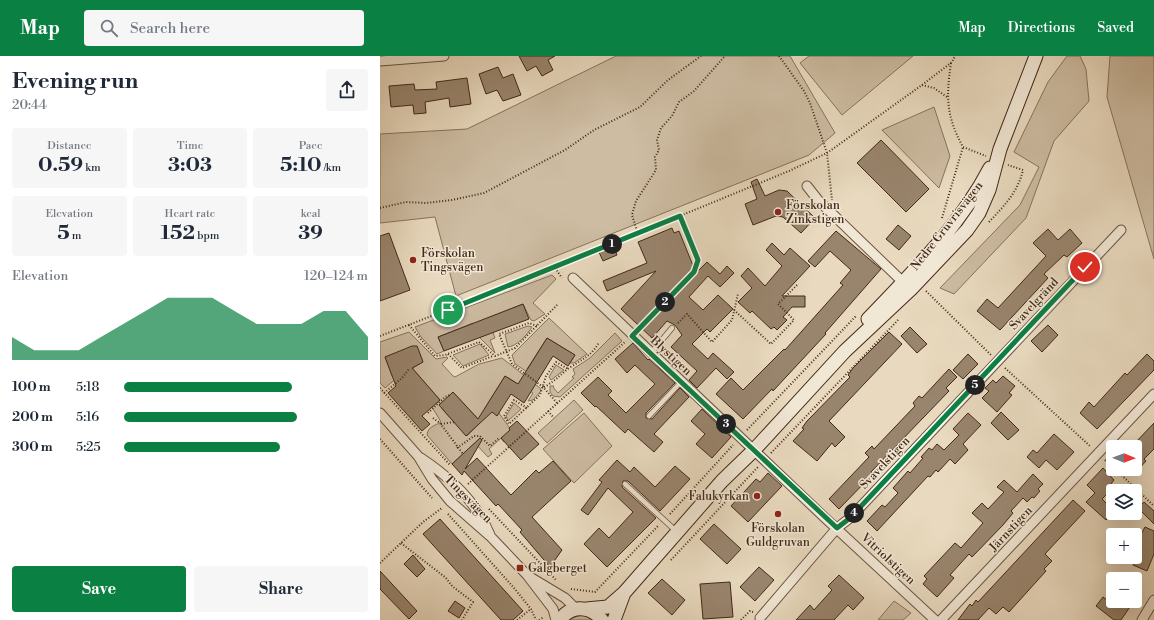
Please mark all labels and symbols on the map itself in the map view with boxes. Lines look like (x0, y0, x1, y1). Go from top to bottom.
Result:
street label: Nedre Gruvrisvägen (908, 179, 986, 273)
place label: Förskolan Zinkstigen (786, 198, 845, 227)
marker: Förskolan Zinkstigen (773, 207, 783, 217)
pin: 1 (602, 234, 622, 254)
place label: Förskolan Tingsvägen (421, 246, 483, 275)
pin (1068, 250, 1102, 284)
marker: Förskolan Tingsvägen (408, 255, 418, 265)
street label: Svavelgränd (1006, 275, 1062, 333)
pin: 2 (655, 292, 675, 312)
pin (431, 293, 465, 327)
street label: Blystigen (647, 333, 695, 379)
pin: 5 (965, 375, 985, 395)
pin: 3 (716, 414, 736, 434)
street label: Svavelstigen (857, 433, 913, 493)
north arrow (1106, 440, 1142, 476)
street label: Tingsvägen (441, 472, 495, 526)
place label: Falukyrkan (689, 489, 749, 504)
marker: Falukyrkan (752, 491, 762, 501)
pin: 4 (844, 503, 864, 523)
street label: Järnstigen (986, 503, 1036, 556)
marker: Förskolan Guldgruvan (773, 509, 783, 519)
place label: Förskolan Guldgruvan (746, 521, 810, 550)
street label: Vitriolstigen (857, 529, 918, 588)
place label: Galgberget (528, 561, 588, 576)
marker: Galgberget (515, 563, 525, 573)

